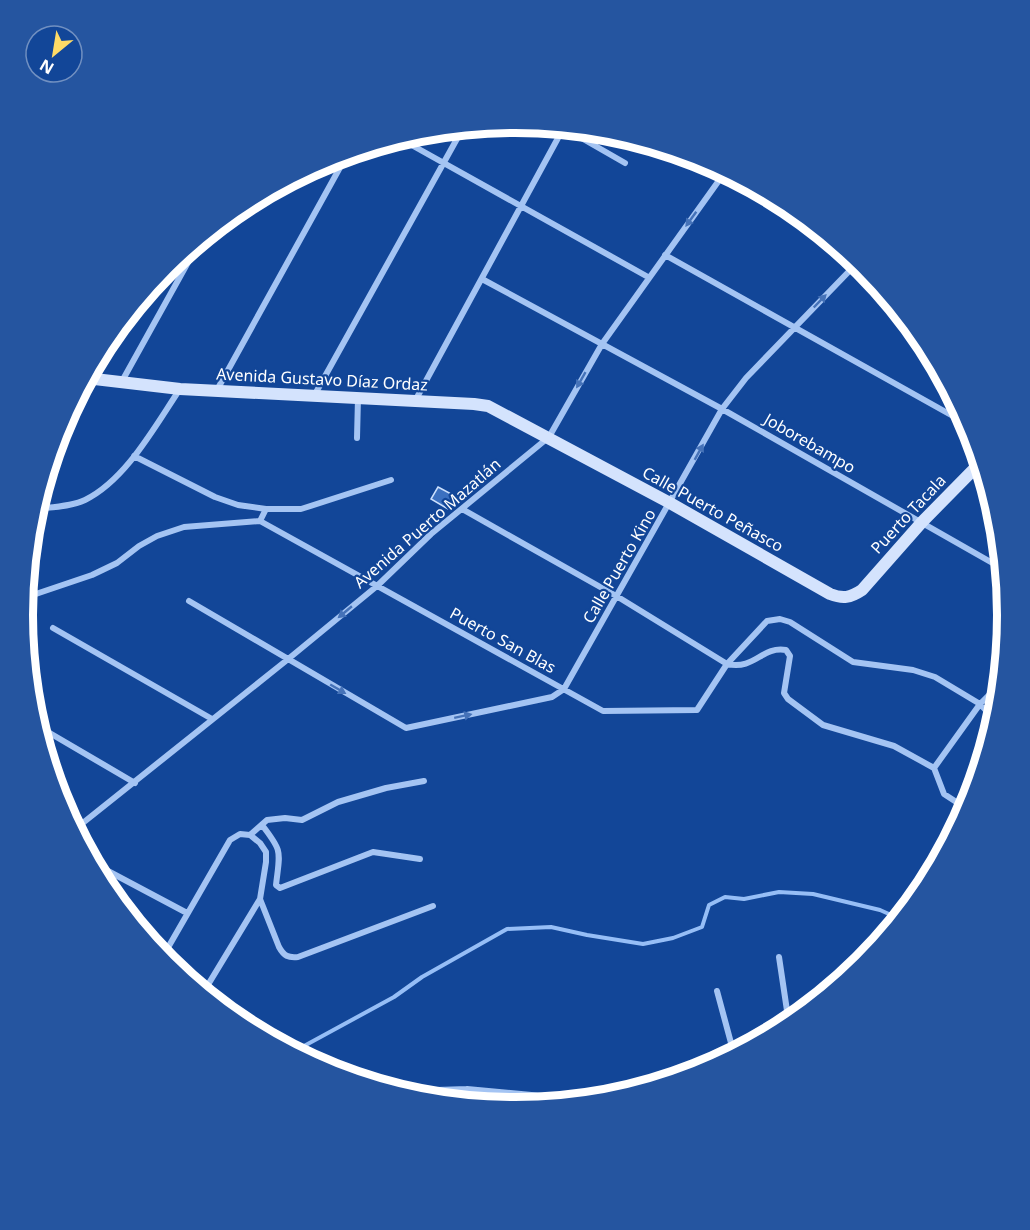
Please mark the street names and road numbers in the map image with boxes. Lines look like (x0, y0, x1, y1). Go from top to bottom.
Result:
street label: Avenida Gustavo Díaz Ordaz (216, 362, 428, 396)
street label: Joborebampo (759, 407, 860, 478)
street label: Avenida Puerto Mazatlán (349, 453, 505, 593)
street label: Calle Puerto Peñasco (639, 461, 787, 557)
street label: Puerto Tacala (865, 470, 951, 558)
street label: Calle Puerto Kino (577, 505, 661, 627)
street label: Puerto San Blas (446, 602, 560, 678)

